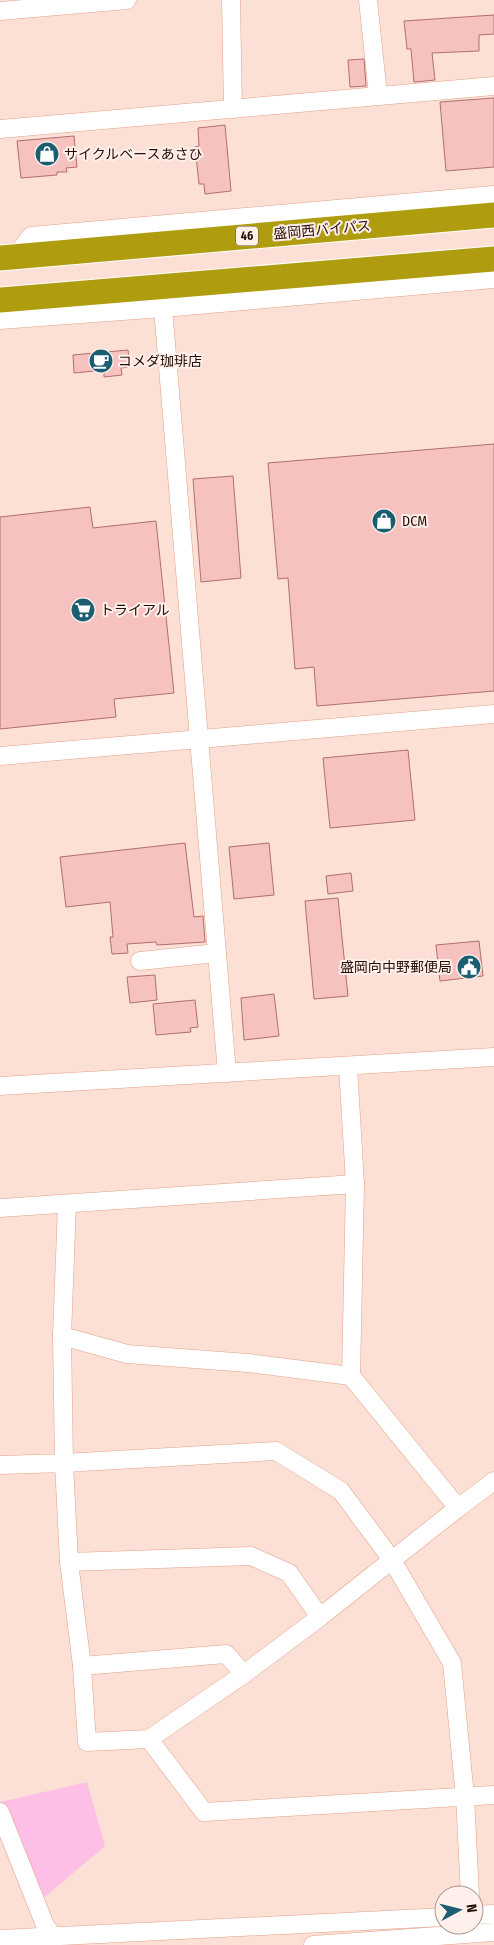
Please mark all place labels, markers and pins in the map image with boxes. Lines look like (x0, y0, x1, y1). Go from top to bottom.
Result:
shop icon: サイクルベースあさひ (34, 141, 60, 167)
place label: サイクルベースあさひ (64, 146, 203, 163)
cafe icon: コメダ珈琲店 (88, 348, 114, 374)
place label: コメダ珈琲店 (118, 353, 202, 370)
shop icon: DCM (371, 508, 397, 534)
place label: DCM (402, 513, 427, 530)
supermarket icon: トライアル (70, 597, 96, 623)
place label: トライアル (100, 602, 170, 619)
public building icon: 盛岡向中野郵便局 (456, 954, 482, 980)
place label: 盛岡向中野郵便局 (340, 959, 452, 976)

